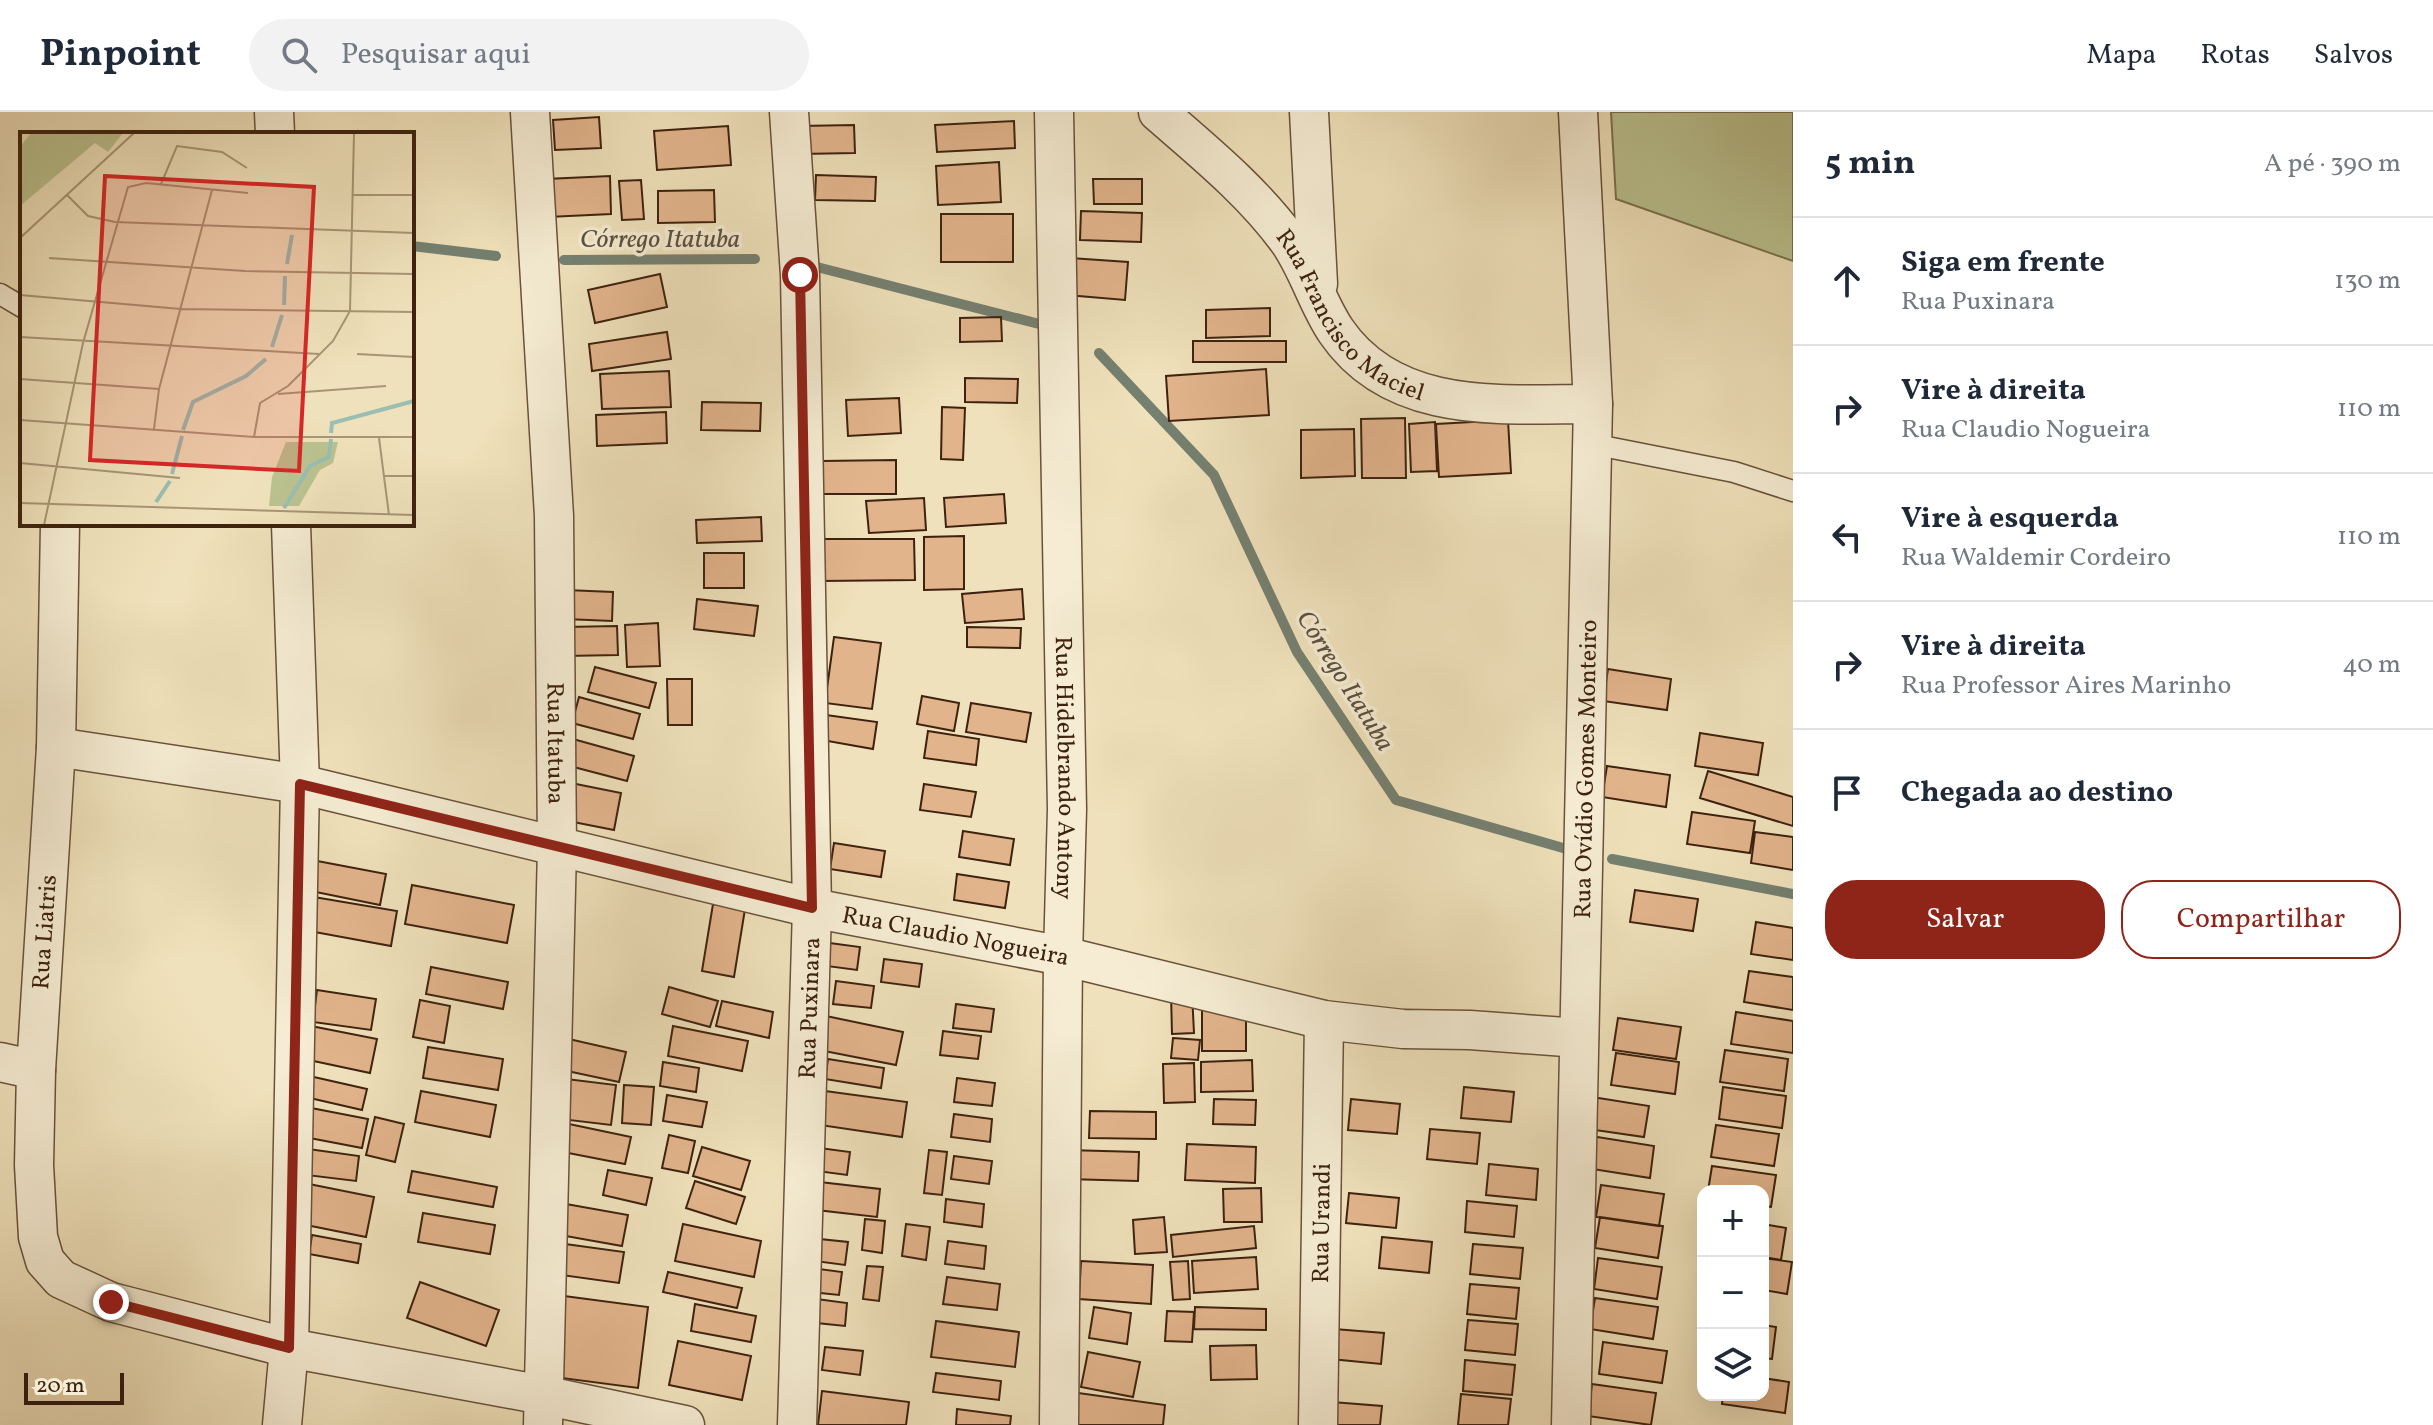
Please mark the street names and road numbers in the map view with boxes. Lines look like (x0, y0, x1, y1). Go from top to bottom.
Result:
street label: Rua Francisco Maciel (1267, 223, 1428, 411)
street label: Rua Ovídio Gomes Monteiro (1567, 619, 1607, 919)
street label: Rua Hidelbrando Antony (1045, 636, 1082, 900)
street label: Rua Itatuba (537, 682, 572, 805)
street label: Rua Liatris (25, 874, 67, 991)
street label: Rua Claudio Nogueira (839, 899, 1073, 976)
street label: Rua Puxinara (792, 936, 830, 1080)
street label: Rua Urandi (1305, 1163, 1341, 1283)

